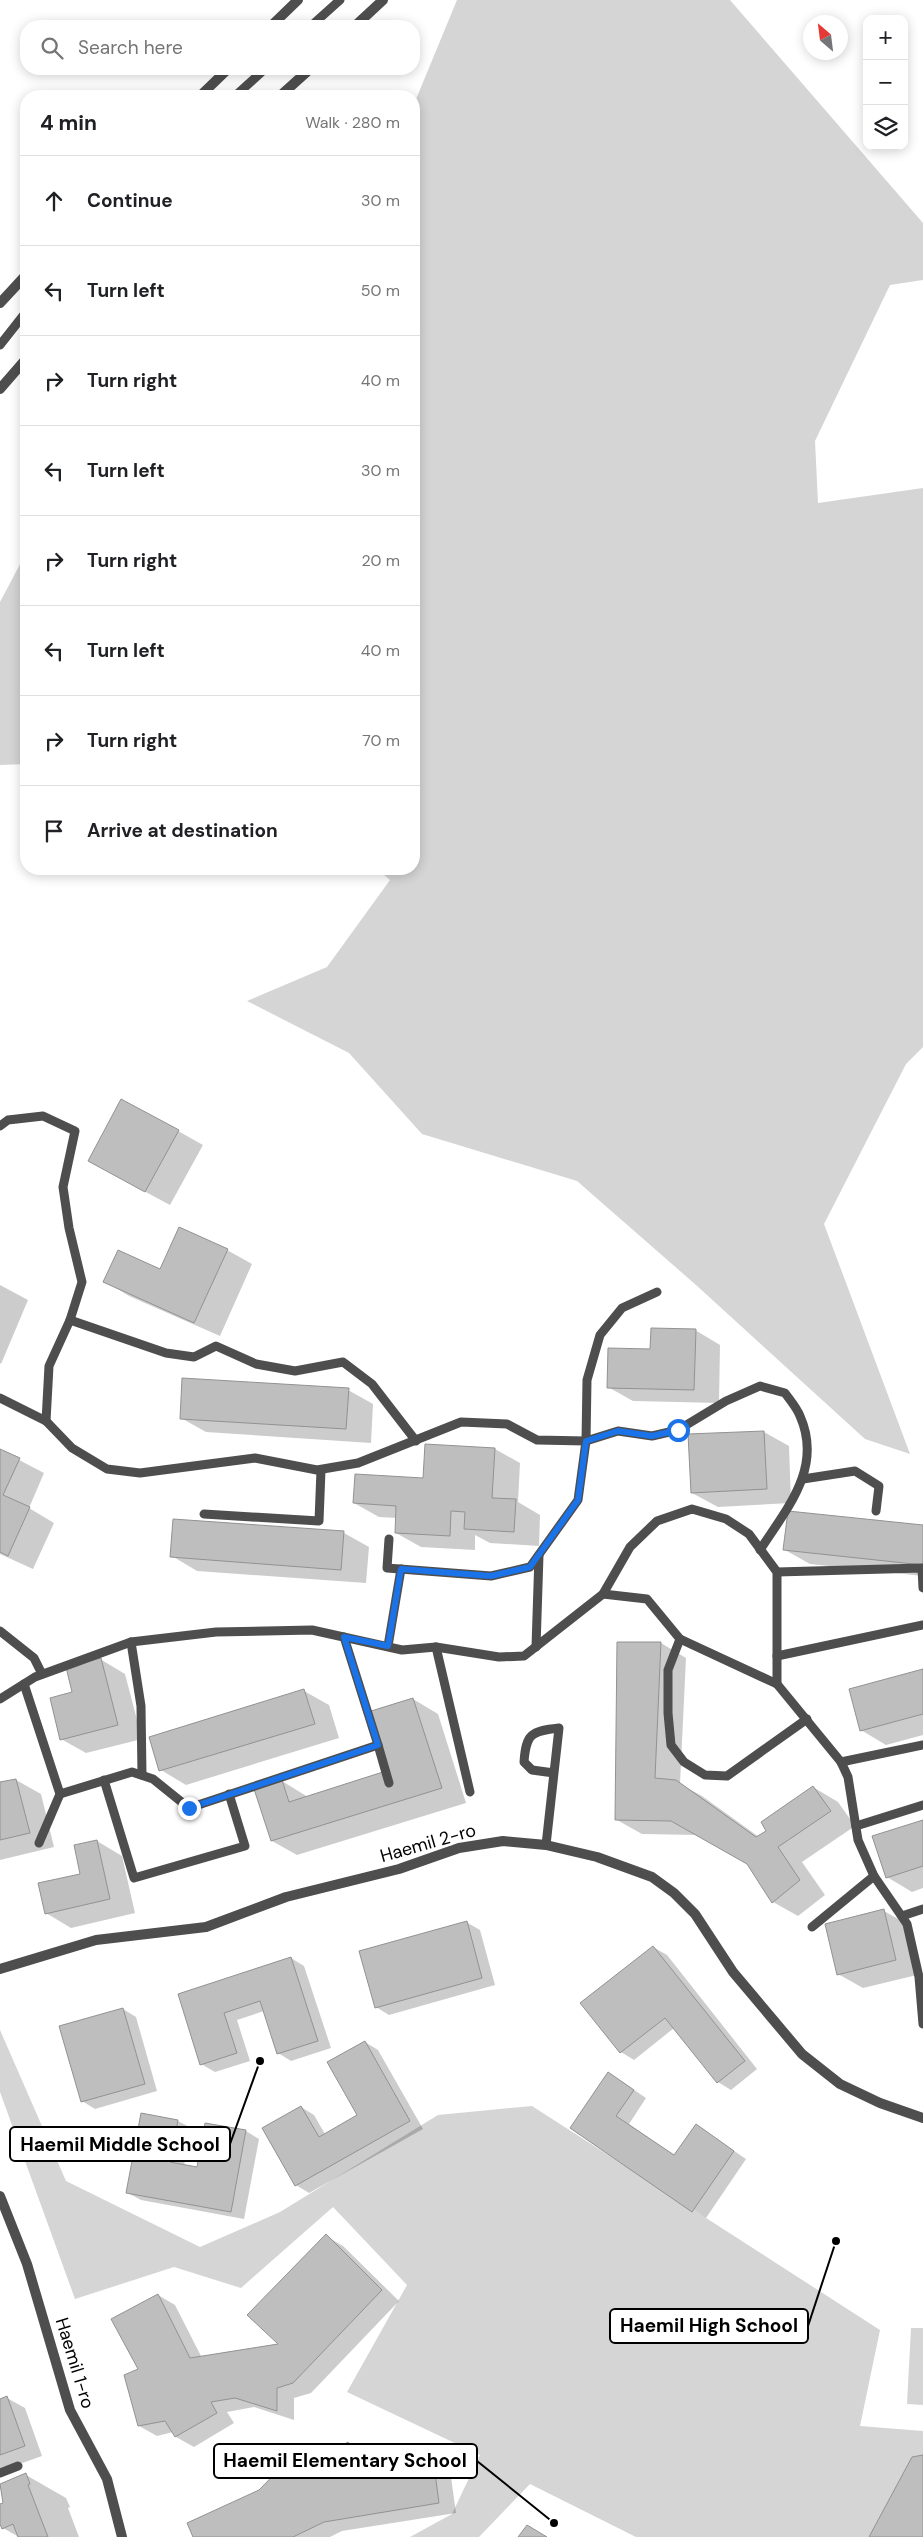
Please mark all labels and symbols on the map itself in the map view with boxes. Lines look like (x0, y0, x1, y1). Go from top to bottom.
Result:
north arrow (803, 15, 848, 60)
route start (667, 1419, 690, 1442)
route end (178, 1797, 201, 1820)
street label: Haemil 2-ro (377, 1818, 479, 1868)
callout: Haemil Middle School (10, 2127, 230, 2161)
text: Haemil Middle School (20, 2132, 220, 2157)
callout: Haemil High School (610, 2309, 808, 2343)
text: Haemil High School (620, 2313, 798, 2338)
street label: Haemil 1-ro (50, 2315, 100, 2411)
callout: Haemil Elementary School (214, 2444, 477, 2478)
text: Haemil Elementary School (223, 2448, 467, 2473)

